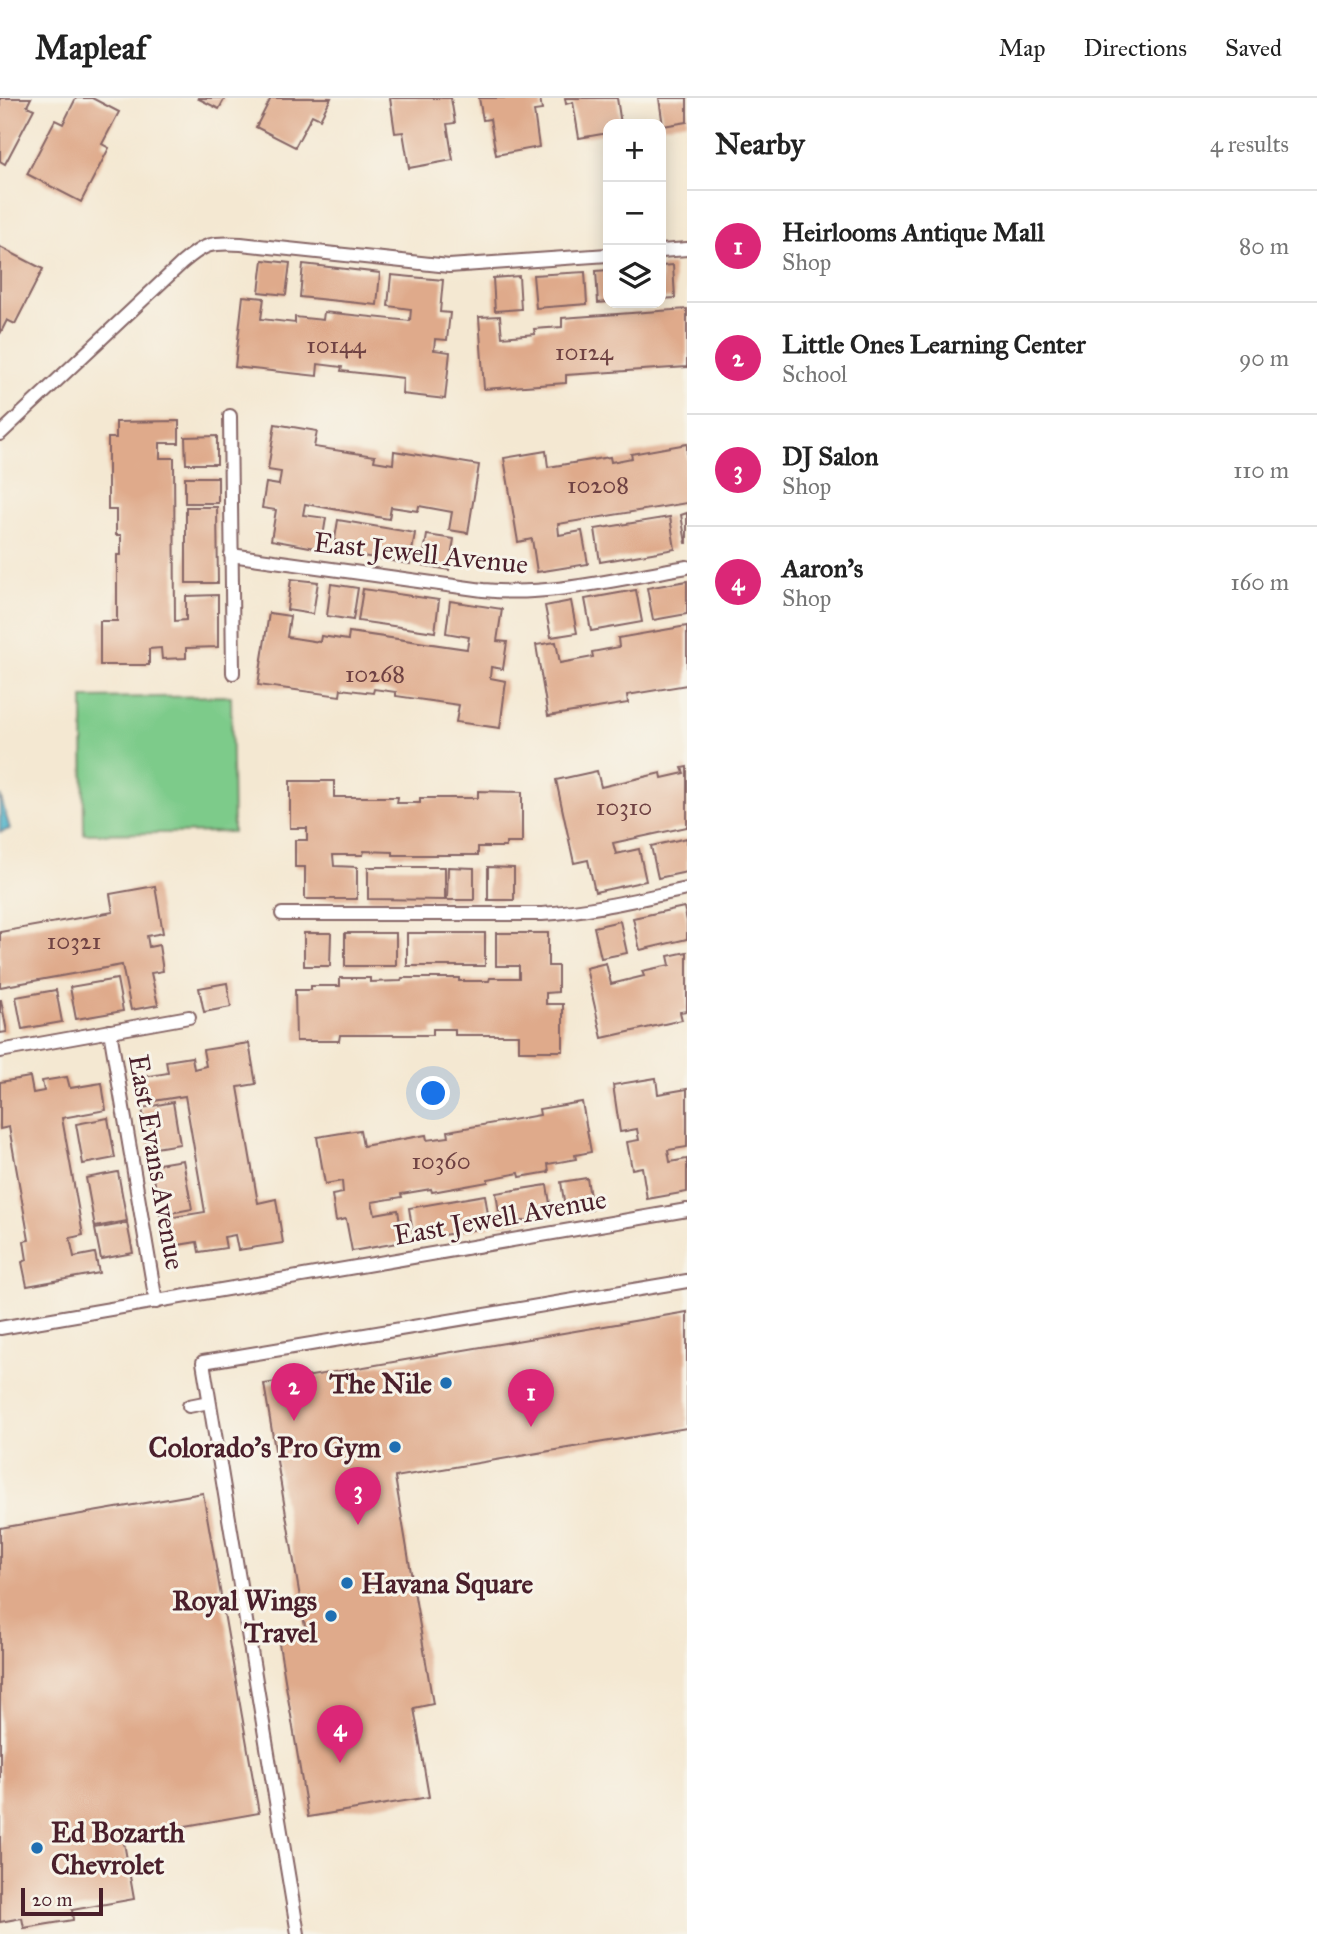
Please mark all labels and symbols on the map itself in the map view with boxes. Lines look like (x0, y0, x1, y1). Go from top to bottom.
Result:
house number: 10144 (306, 330, 366, 360)
house number: 10124 (555, 337, 614, 367)
house number: 10208 (567, 470, 629, 500)
street label: East Jewell Avenue (312, 524, 530, 582)
house number: 10268 (345, 659, 405, 689)
house number: 10310 (596, 792, 652, 822)
house number: 10321 (47, 926, 101, 956)
street label: East Evans Avenue (121, 1052, 193, 1272)
your location (416, 1076, 450, 1110)
house number: 10360 (411, 1146, 471, 1176)
street label: East Jewell Avenue (391, 1181, 609, 1253)
pin: 2 (271, 1363, 317, 1421)
place label: The Nile (329, 1366, 432, 1401)
pin: 1 (508, 1369, 554, 1427)
marker: The Nile (438, 1375, 454, 1391)
place label: Colorado’s Pro Gym (149, 1430, 381, 1465)
marker: Colorado’s Pro Gym (387, 1439, 403, 1455)
pin: 3 (335, 1467, 381, 1525)
place label: Havana Square (361, 1566, 534, 1601)
marker: Havana Square (339, 1575, 355, 1591)
place label: Royal Wings Travel (172, 1583, 317, 1650)
marker: Royal Wings Travel (323, 1608, 339, 1624)
pin: 4 (317, 1705, 363, 1763)
place label: Ed Bozarth Chevrolet (51, 1815, 185, 1882)
marker: Ed Bozarth Chevrolet (29, 1840, 45, 1856)
scale bar (21, 1885, 103, 1917)

